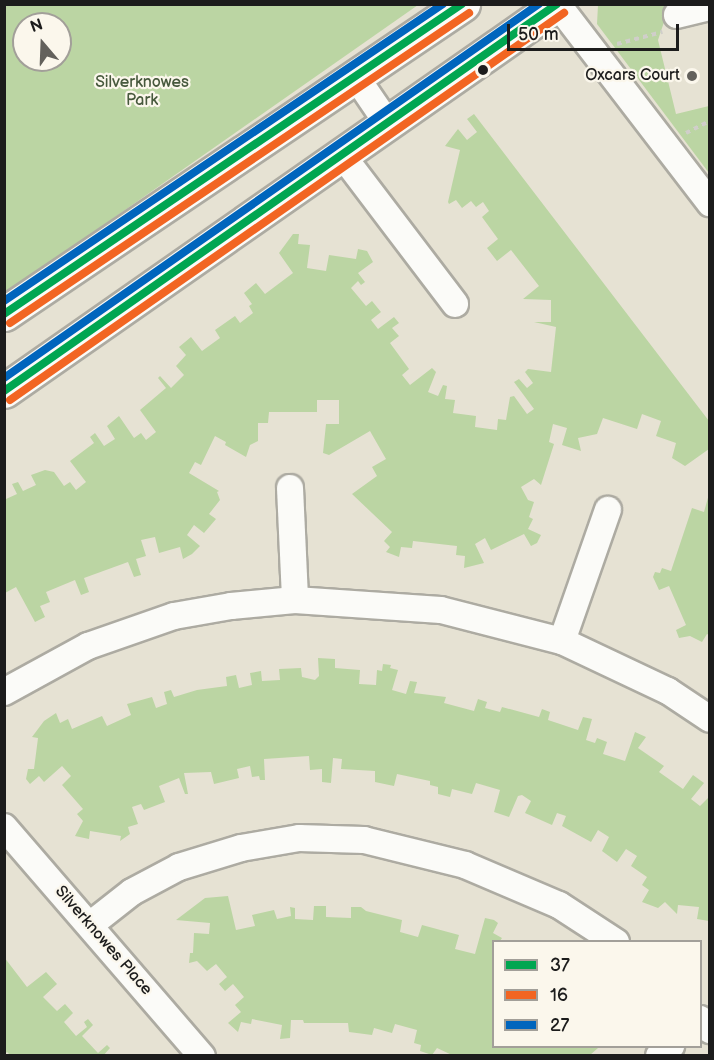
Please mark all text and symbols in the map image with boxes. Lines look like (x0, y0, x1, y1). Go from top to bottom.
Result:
north arrow (12, 12, 72, 72)
scale bar (510, 12, 682, 50)
text: N (28, 15, 45, 37)
text: 50 m (518, 24, 559, 45)
unlabelled marker (477, 64, 489, 76)
place label: Oxcars Court (585, 66, 680, 86)
marker: Oxcars Court (685, 69, 699, 83)
park label: Silverknowes Park (95, 73, 189, 111)
street label: Silverknowes Place (50, 882, 156, 1000)
legend (492, 940, 702, 1048)
text: 37 (550, 955, 570, 976)
text: 16 (550, 985, 568, 1006)
text: 27 (550, 1015, 569, 1036)

